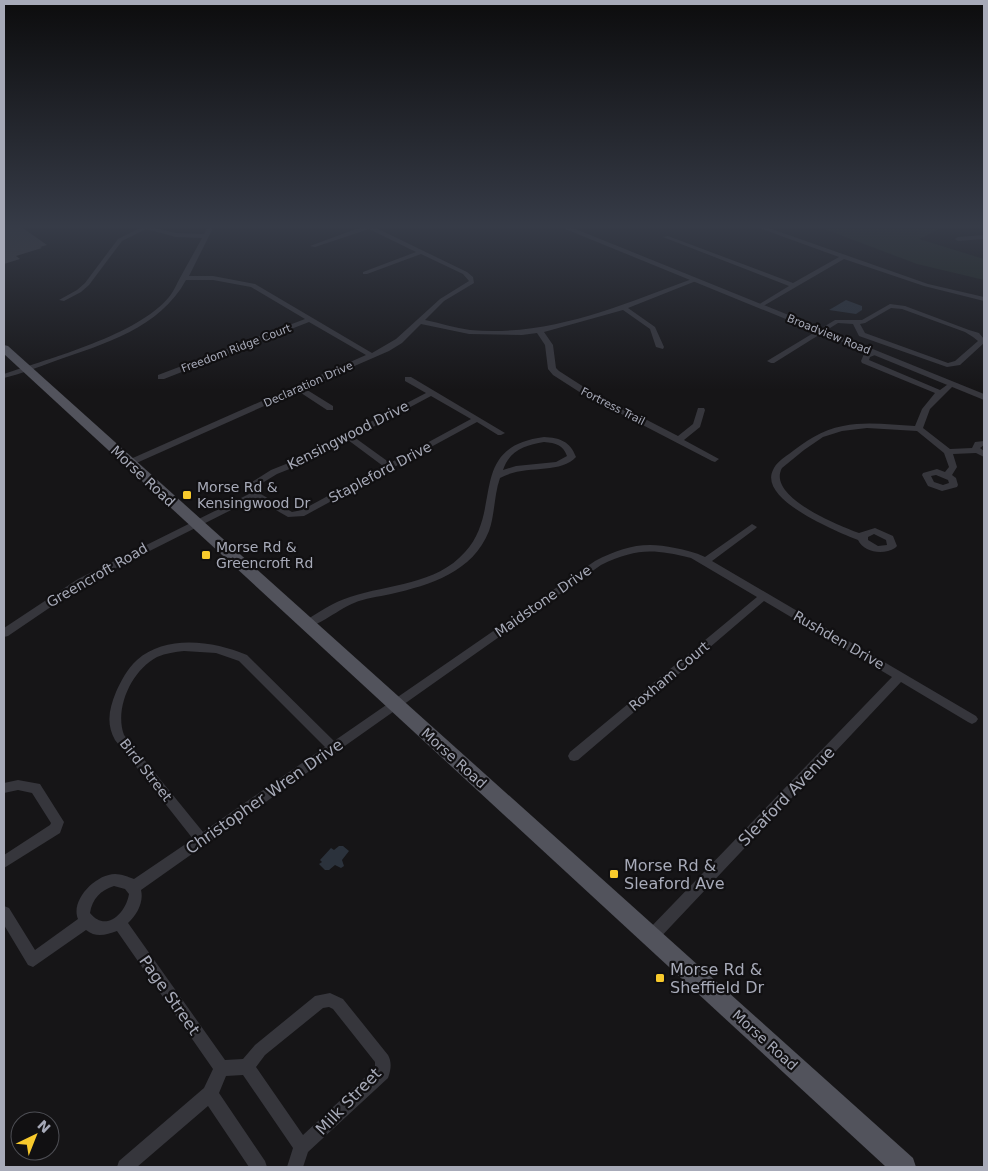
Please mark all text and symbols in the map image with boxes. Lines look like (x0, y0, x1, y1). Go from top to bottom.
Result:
street label: Broadview Road (785, 312, 872, 357)
street label: Freedom Ridge Court (180, 321, 293, 375)
street label: Declaration Drive (262, 359, 355, 410)
street label: Fortress Trail (579, 385, 647, 428)
street label: Kensingwood Drive (285, 397, 411, 473)
street label: Stapleford Drive (326, 438, 434, 506)
street label: Morse Road (108, 442, 178, 510)
place label: Morse Rd & Kensingwood Dr (197, 479, 311, 511)
marker: Morse Rd & Kensingwood Dr (181, 489, 193, 501)
place label: Morse Rd & Greencroft Rd (216, 539, 313, 571)
street label: Greencroft Road (44, 540, 150, 610)
marker: Morse Rd & Greencroft Rd (200, 549, 212, 561)
street label: Maidstone Drive (492, 562, 594, 640)
street label: Rushden Drive (791, 607, 887, 673)
street label: Roxham Court (626, 638, 713, 714)
street label: Morse Road (418, 725, 490, 791)
street label: Christopher Wren Drive (182, 735, 347, 858)
street label: Bird Street (117, 736, 176, 805)
street label: Sleaford Avenue (734, 743, 839, 850)
place label: Morse Rd & Sleaford Ave (624, 856, 725, 893)
marker: Morse Rd & Sleaford Ave (608, 868, 620, 880)
street label: Page Street (135, 952, 204, 1039)
place label: Morse Rd & Sheffield Dr (670, 960, 764, 997)
marker: Morse Rd & Sheffield Dr (654, 972, 666, 984)
street label: Morse Road (729, 1007, 801, 1073)
street label: Milk Street (312, 1064, 385, 1139)
north arrow (10, 1111, 60, 1161)
text: N (34, 1117, 54, 1136)

